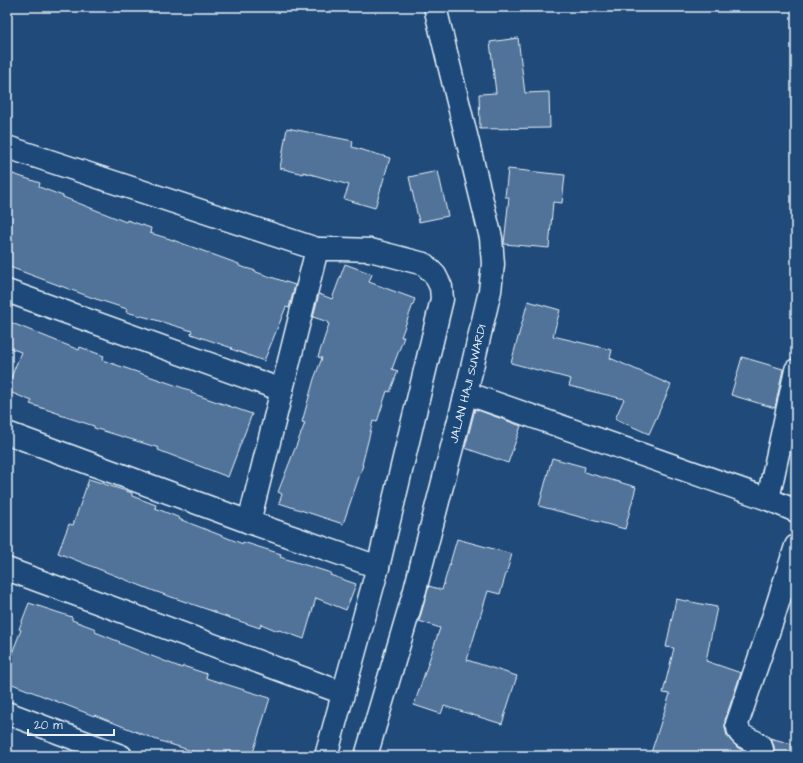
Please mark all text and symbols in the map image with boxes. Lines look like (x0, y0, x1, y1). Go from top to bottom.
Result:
street label: JALAN HAJI SUWARDI (445, 322, 491, 445)
scale bar (28, 711, 114, 737)
text: 20 m (34, 717, 63, 734)

